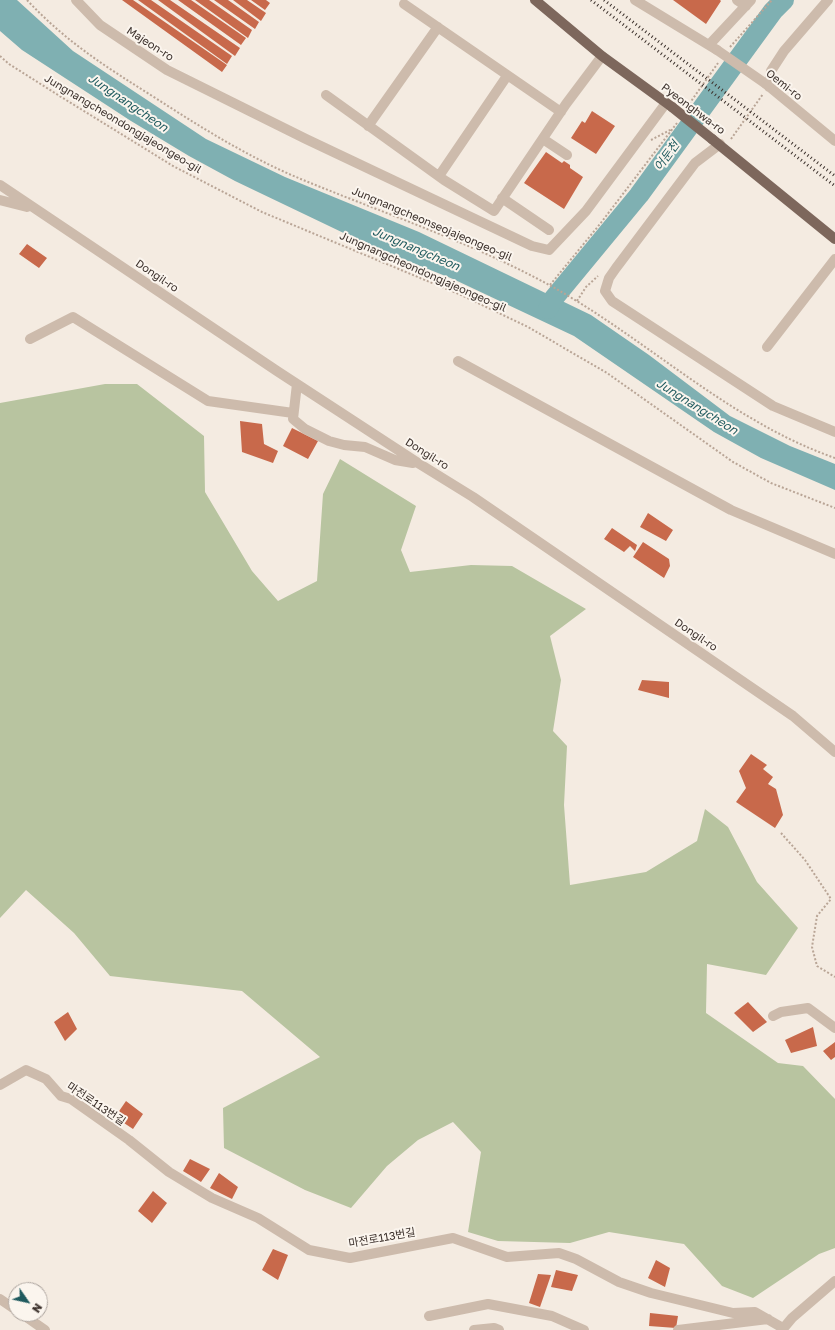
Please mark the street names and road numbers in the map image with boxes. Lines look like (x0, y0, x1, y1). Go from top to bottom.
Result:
street label: Majeon-ro (124, 24, 176, 64)
street label: Oemi-ro (763, 67, 805, 103)
street label: Jungnangcheondongjajeongeo-gil (42, 72, 204, 176)
street label: Pyeonghwa-ro (659, 81, 727, 137)
street label: Jungnangcheonseojajeongeo-gil (350, 184, 514, 264)
street label: Jungnangcheondongjajeongeo-gil (338, 229, 508, 315)
street label: Dongil-ro (133, 257, 181, 295)
street label: Dongil-ro (403, 435, 451, 473)
street label: Dongil-ro (672, 616, 720, 654)
street label: 마전로113번길 (64, 1080, 128, 1128)
street label: 마전로113번길 (348, 1226, 416, 1250)

